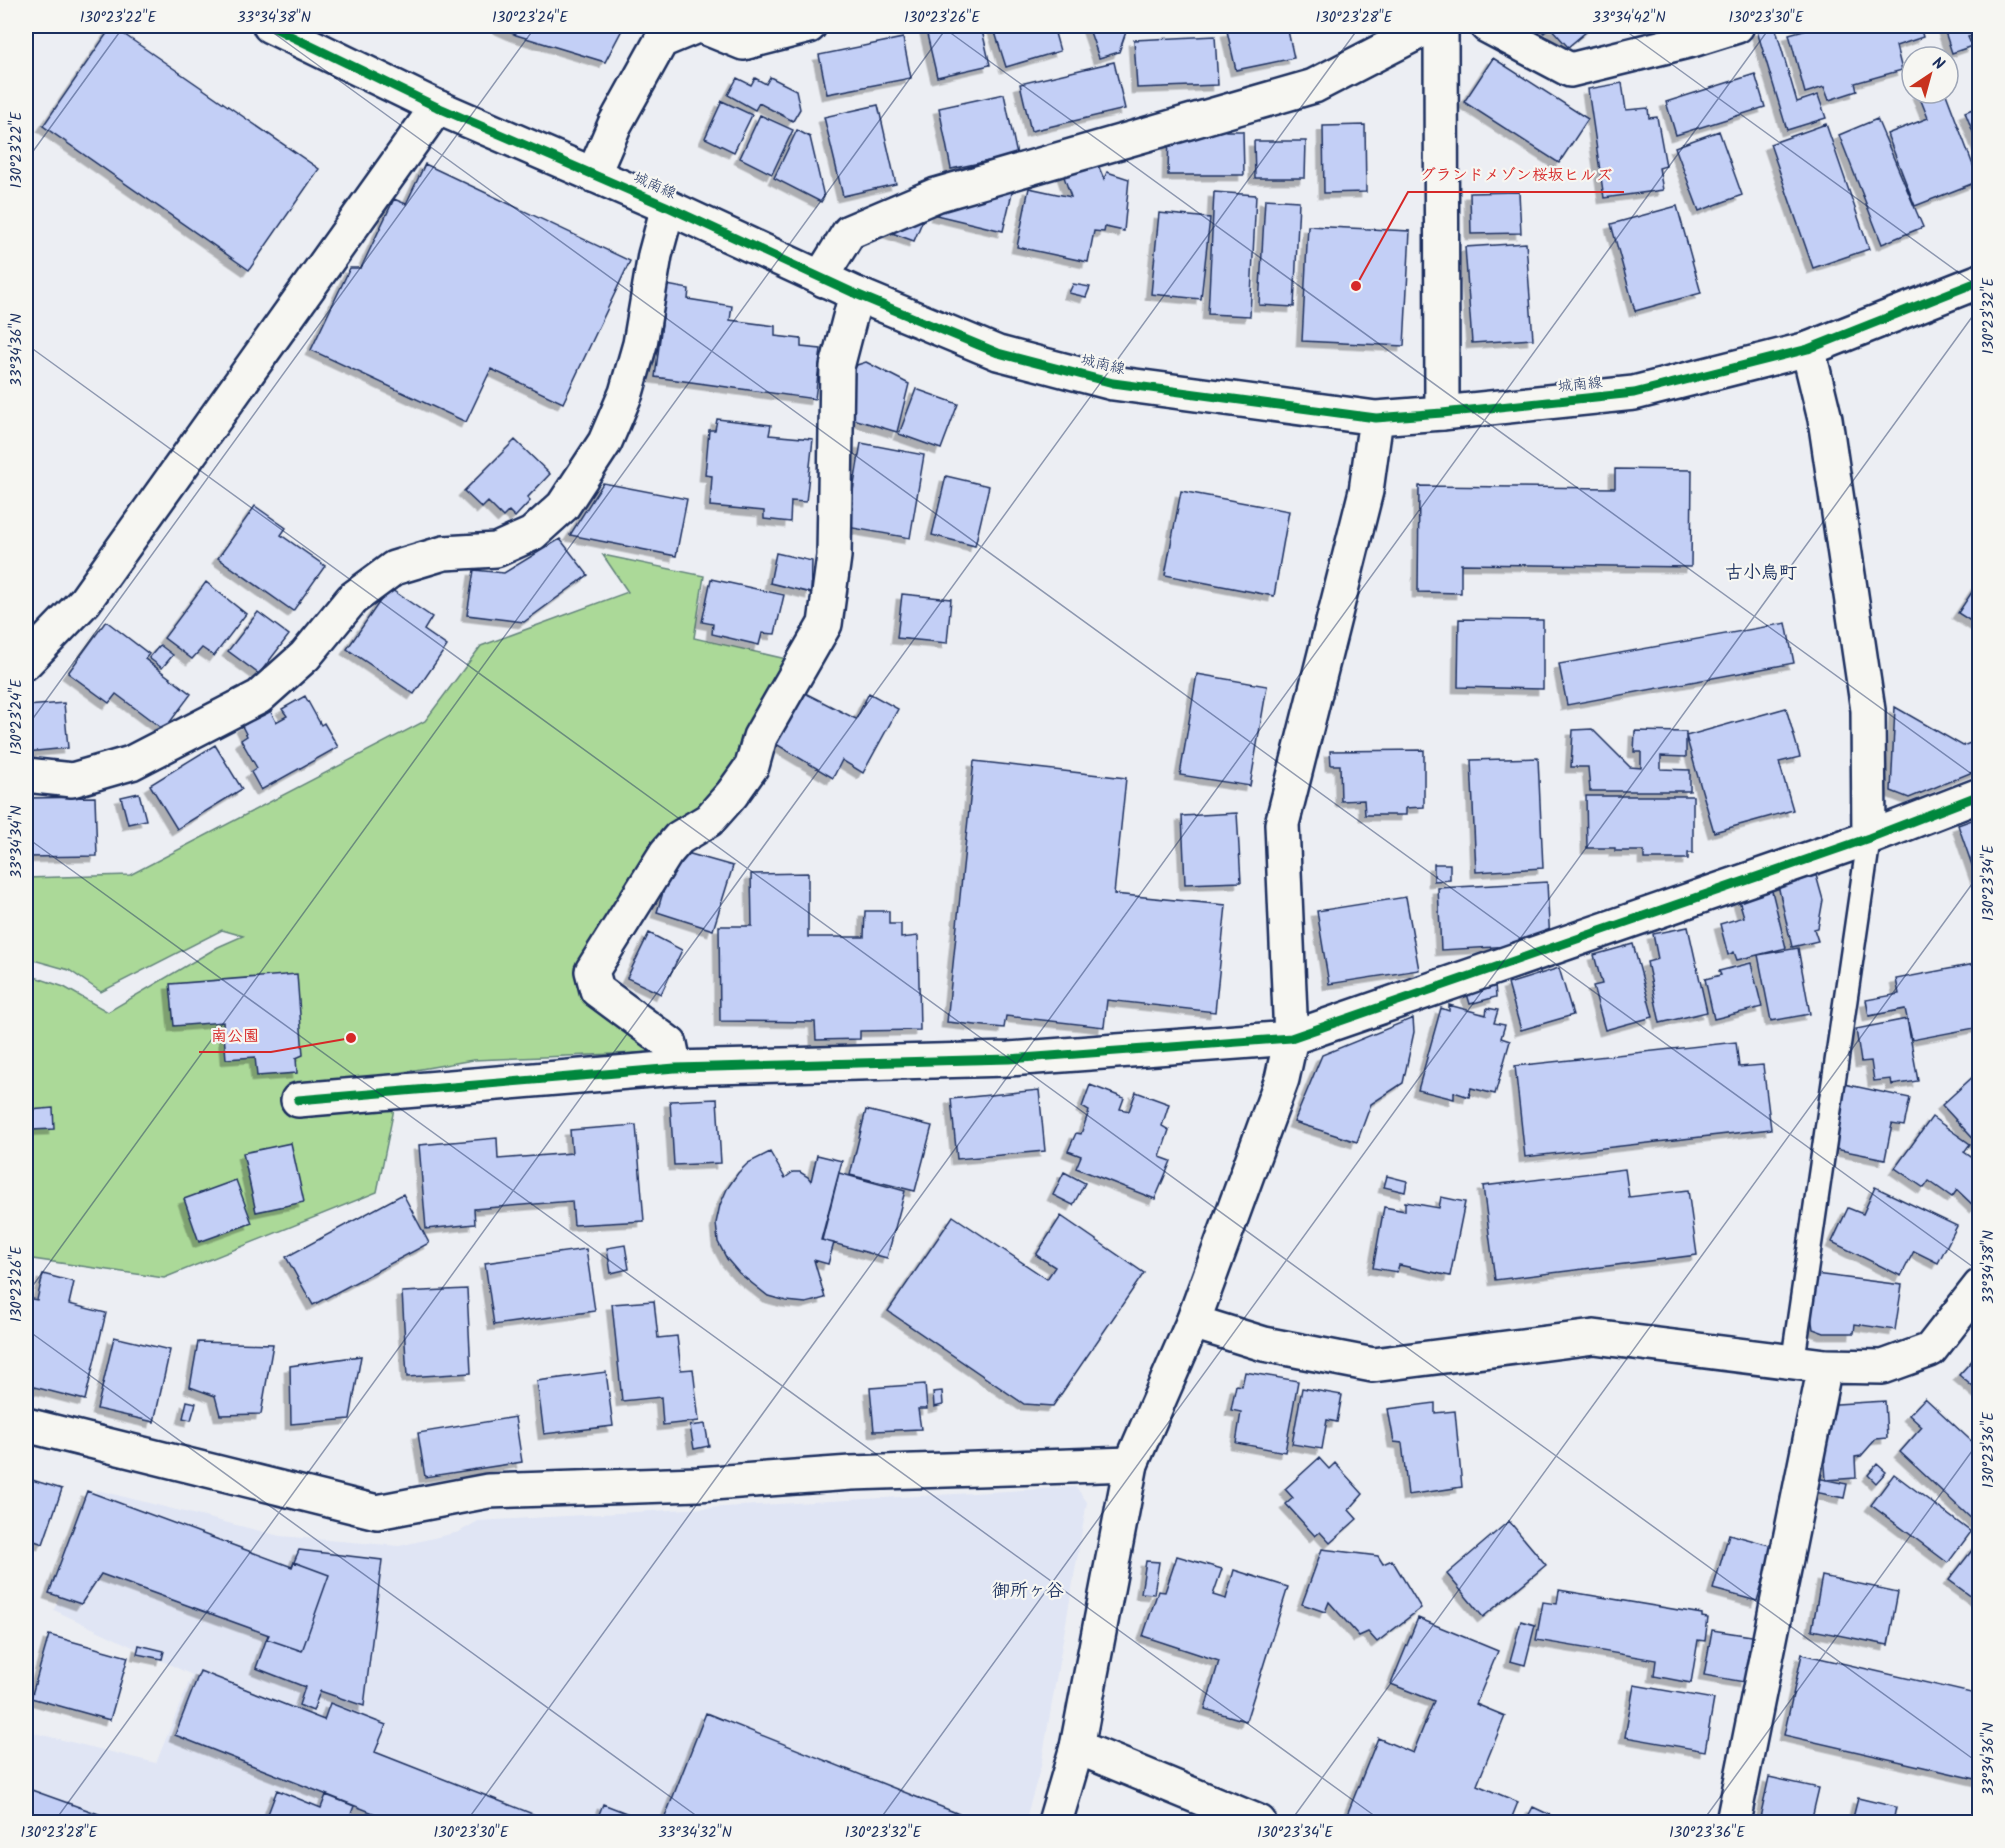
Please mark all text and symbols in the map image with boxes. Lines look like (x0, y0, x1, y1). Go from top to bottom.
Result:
text: 130°23'22"E (80, 6, 157, 30)
text: 33°34'38"N (237, 6, 311, 30)
text: 130°23'24"E (492, 6, 569, 30)
text: 130°23'26"E (904, 6, 981, 30)
text: 130°23'28"E (1316, 6, 1394, 30)
text: 33°34'42"N (1592, 6, 1666, 30)
text: 130°23'30"E (1728, 6, 1805, 30)
north arrow (1900, 45, 1960, 105)
text: N (1926, 51, 1949, 77)
text: 130°23'22"E (5, 111, 29, 188)
callout: グランドメゾン桜坂ヒルズ (1408, 158, 1624, 192)
text: グランドメゾン桜坂ヒルズ (1420, 163, 1612, 188)
street label: 城南線 (629, 166, 680, 206)
text: 130°23'32"E (1977, 277, 2001, 354)
text: 33°34'36"N (5, 313, 29, 387)
street label: 城南線 (1078, 348, 1127, 382)
street label: 城南線 (1556, 371, 1604, 399)
district label: 古小烏町 (1725, 559, 1797, 588)
text: 130°23'24"E (5, 678, 29, 755)
text: 33°34'34"N (5, 805, 29, 879)
text: 130°23'34"E (1977, 844, 2001, 921)
callout: 南公園 (199, 1018, 271, 1052)
text: 南公園 (211, 1024, 259, 1049)
text: 33°34'38"N (1977, 1230, 2001, 1304)
text: 130°23'26"E (5, 1245, 29, 1322)
text: 130°23'36"E (1977, 1411, 2001, 1488)
district label: 御所ヶ谷 (992, 1577, 1064, 1606)
text: 33°34'36"N (1977, 1722, 2001, 1796)
text: 130°23'28"E (21, 1821, 99, 1845)
text: 130°23'30"E (433, 1821, 510, 1845)
text: 33°34'32"N (658, 1821, 732, 1845)
text: 130°23'32"E (845, 1821, 922, 1845)
text: 130°23'34"E (1257, 1821, 1334, 1845)
text: 130°23'36"E (1669, 1821, 1746, 1845)

